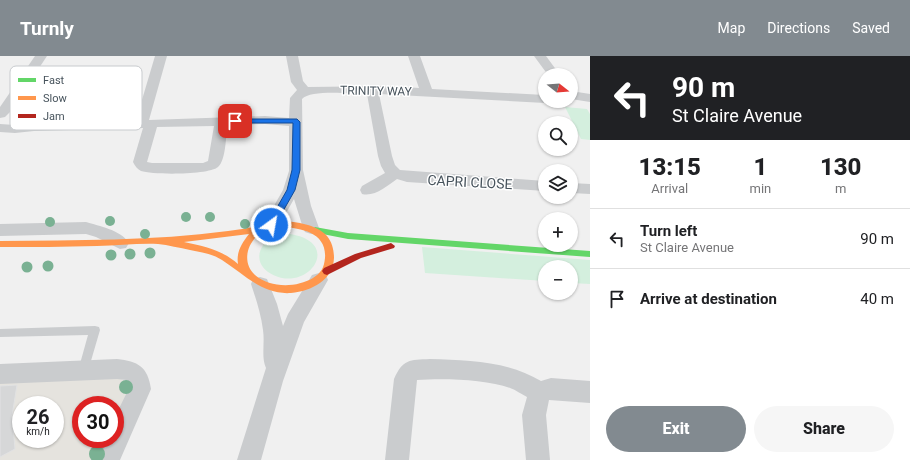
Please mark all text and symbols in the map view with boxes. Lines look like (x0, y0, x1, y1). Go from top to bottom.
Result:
text: Turnly (20, 17, 74, 40)
text: Map (718, 20, 745, 36)
text: Directions (767, 20, 830, 36)
text: Saved (852, 20, 890, 36)
legend (10, 66, 142, 130)
north arrow (538, 68, 578, 108)
map controls (538, 68, 578, 300)
text: 90 m (672, 71, 735, 104)
icon: left (606, 72, 658, 124)
text: Fast (43, 74, 65, 87)
street label: TRINITY WAY (340, 83, 413, 99)
text: Slow (43, 92, 67, 105)
pin (218, 104, 252, 138)
text: St Claire Avenue (672, 105, 802, 126)
text: Jam (43, 110, 65, 123)
icon: arrive (224, 110, 246, 132)
button: search (538, 116, 578, 156)
text: 13:15 (639, 153, 701, 181)
text: 1 (753, 153, 767, 181)
text: 130 (820, 153, 861, 181)
button: layers (538, 164, 578, 204)
street label: CAPRI CLOSE (427, 172, 513, 192)
text: Arrival (651, 181, 688, 196)
text: min (750, 181, 771, 196)
text: m (835, 181, 846, 196)
position arrow (250, 204, 292, 246)
button: + (538, 212, 578, 252)
text: Turn left (640, 222, 697, 240)
icon: left (606, 228, 628, 250)
text: 90 m (860, 230, 894, 248)
text: St Claire Avenue (640, 240, 734, 255)
button: − (538, 260, 578, 300)
icon: arrive (606, 288, 628, 310)
text: Arrive at destination (640, 290, 777, 308)
text: 40 m (860, 290, 894, 308)
speed limit sign: 30 (72, 396, 124, 448)
text: 26 (27, 405, 49, 429)
button: Exit (606, 406, 746, 452)
button: Share (754, 406, 894, 452)
text: km/h (26, 426, 50, 437)

